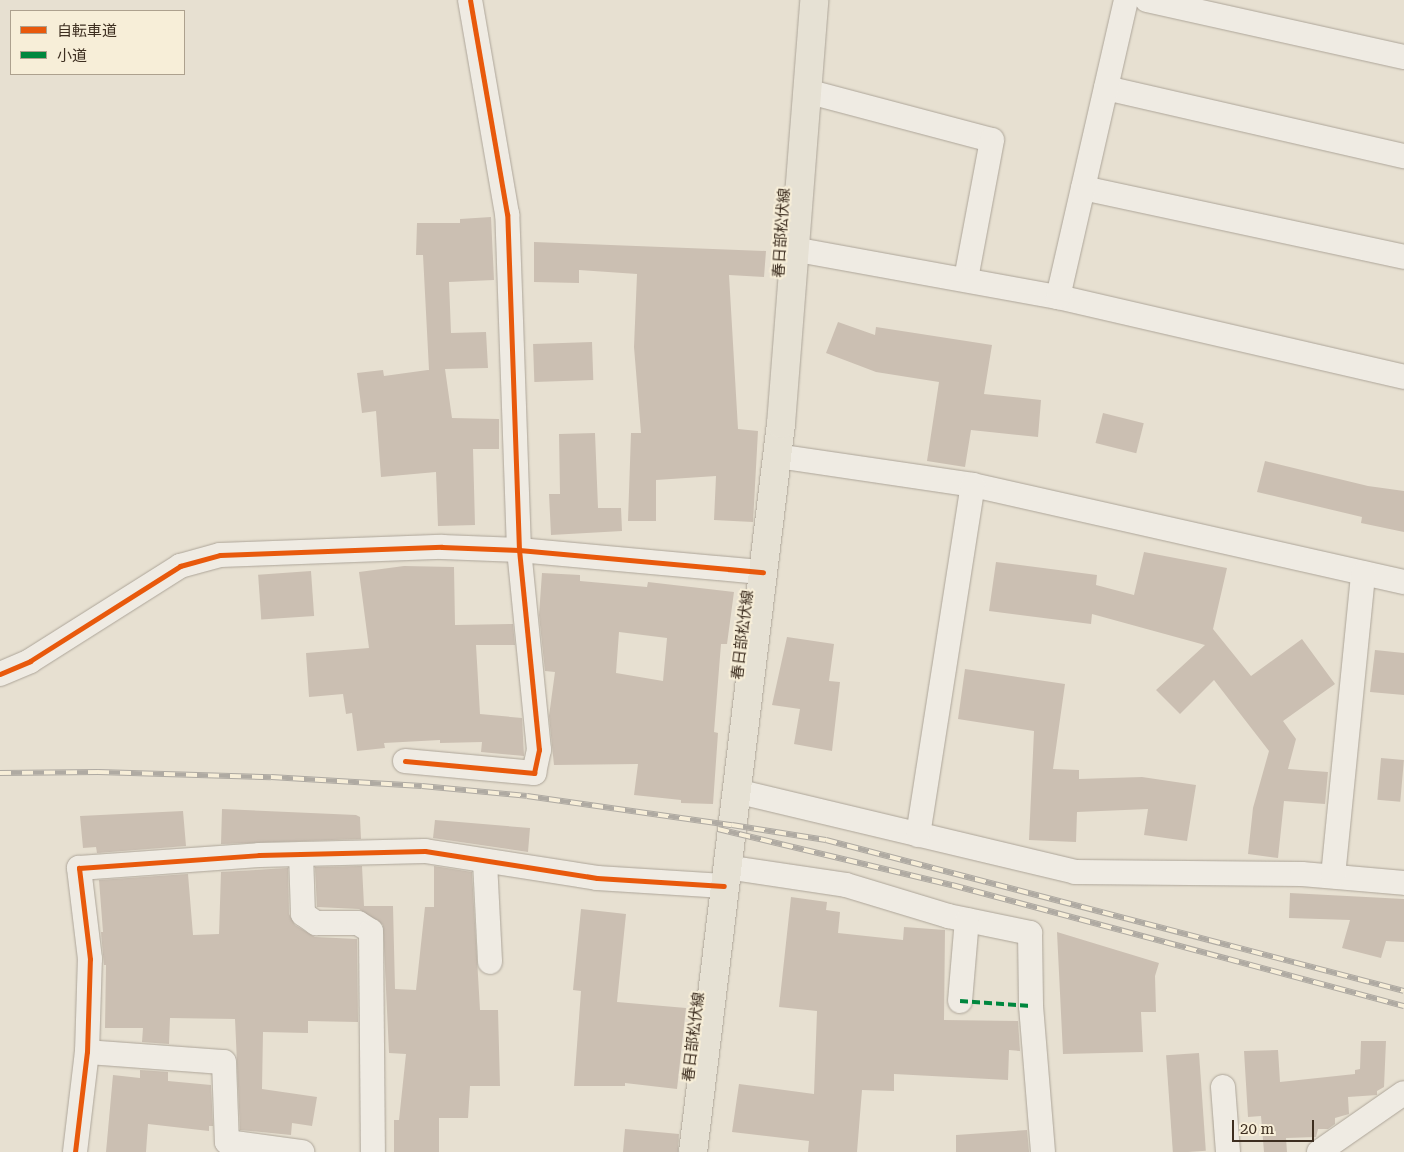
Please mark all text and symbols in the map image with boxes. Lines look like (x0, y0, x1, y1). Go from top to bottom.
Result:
legend (10, 10, 185, 75)
text: 自転車道 (57, 22, 117, 40)
text: 小道 (57, 47, 87, 65)
street label: 春日部松伏線 (770, 187, 794, 279)
street label: 春日部松伏線 (729, 589, 757, 681)
street label: 春日部松伏線 (680, 991, 708, 1083)
scale bar (1234, 1110, 1316, 1142)
text: 20 m (1240, 1120, 1274, 1138)

